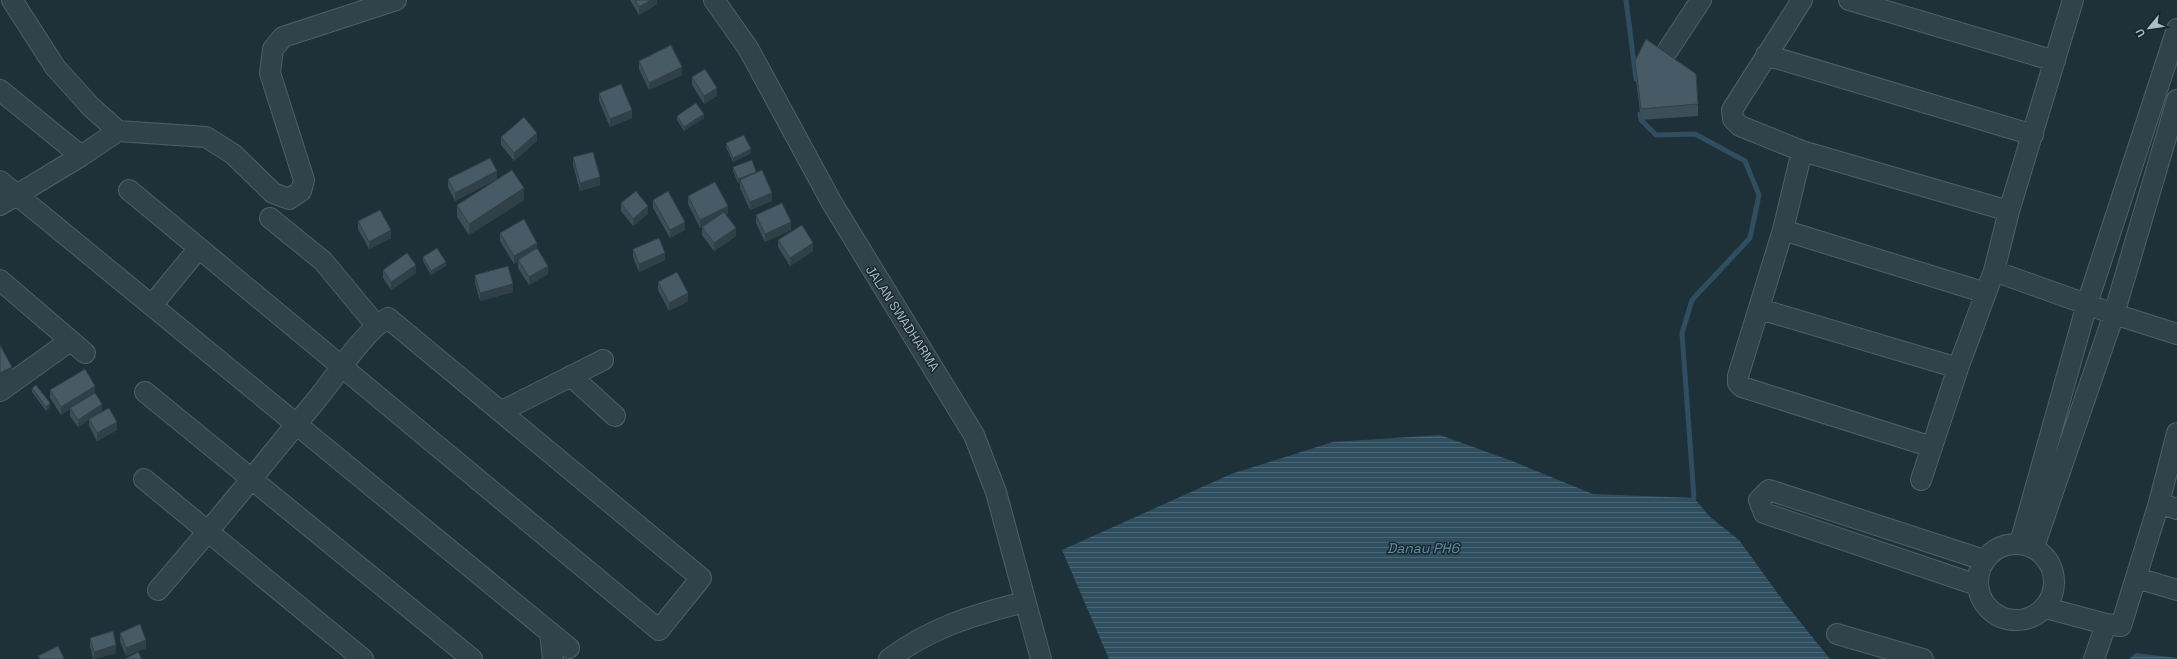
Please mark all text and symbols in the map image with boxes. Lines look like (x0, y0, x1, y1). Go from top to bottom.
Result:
north arrow (2129, 8, 2169, 48)
text: U (2132, 26, 2148, 39)
street label: JALAN SWADHARMA (862, 262, 943, 374)
water label: Danau PH6 (1387, 539, 1460, 557)

